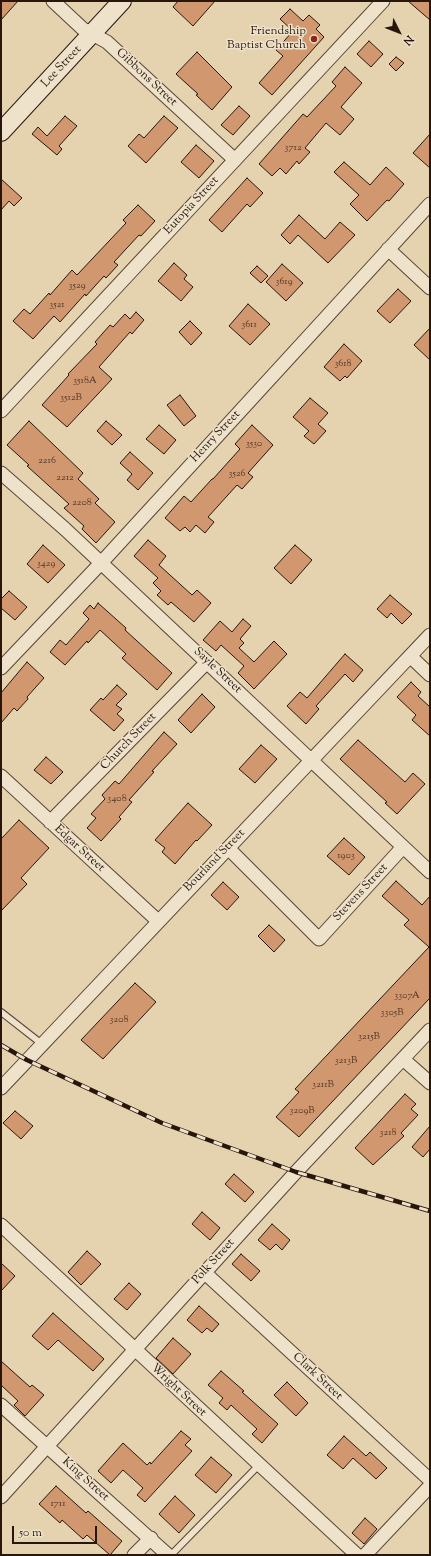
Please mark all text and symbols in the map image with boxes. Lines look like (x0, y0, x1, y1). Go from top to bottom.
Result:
north arrow (379, 12, 419, 52)
place label: Friendship Baptist Church (227, 25, 306, 53)
text: N (399, 31, 417, 49)
marker: Friendship Baptist Church (309, 34, 319, 44)
street label: Lee Street (39, 43, 85, 91)
street label: Gibbons Street (113, 46, 179, 110)
house number: 3712 (284, 142, 302, 154)
street label: Eutopia Street (162, 174, 222, 238)
house number: 3619 (276, 276, 292, 288)
house number: 3529 (69, 280, 85, 292)
house number: 3521 (49, 299, 65, 311)
house number: 3611 (241, 319, 257, 331)
house number: 3618 (334, 358, 352, 370)
house number: 3518A (73, 375, 97, 387)
house number: 3512B (60, 392, 82, 404)
street label: Henry Street (188, 408, 244, 466)
house number: 3530 (246, 438, 262, 450)
house number: 2216 (38, 455, 56, 467)
house number: 3526 (228, 468, 246, 480)
house number: 2212 (56, 472, 74, 484)
house number: 2208 (72, 497, 92, 509)
house number: 3429 (37, 558, 55, 570)
street label: Sayle Street (190, 645, 244, 697)
street label: Church Street (98, 710, 160, 774)
house number: 3408 (107, 793, 127, 805)
street label: Edgar Street (51, 823, 107, 875)
street label: Bourland Street (181, 827, 249, 895)
house number: 1903 (337, 850, 355, 862)
street label: Stevens Street (331, 861, 391, 925)
house number: 3307A (394, 990, 420, 1002)
house number: 3305B (381, 1007, 403, 1019)
house number: 3208 (109, 1014, 129, 1026)
house number: 3215B (358, 1031, 380, 1043)
house number: 3213B (335, 1055, 357, 1067)
house number: 3211B (312, 1079, 334, 1091)
house number: 3209B (289, 1105, 315, 1117)
house number: 3218 (379, 1127, 397, 1139)
street label: Polk Street (190, 1236, 238, 1288)
street label: Clark Street (289, 1350, 345, 1404)
street label: Wright Street (147, 1362, 209, 1420)
street label: King Street (58, 1455, 112, 1505)
house number: 1711 (50, 1498, 66, 1510)
scale bar (14, 1518, 99, 1544)
text: 50 m (19, 1524, 42, 1542)

